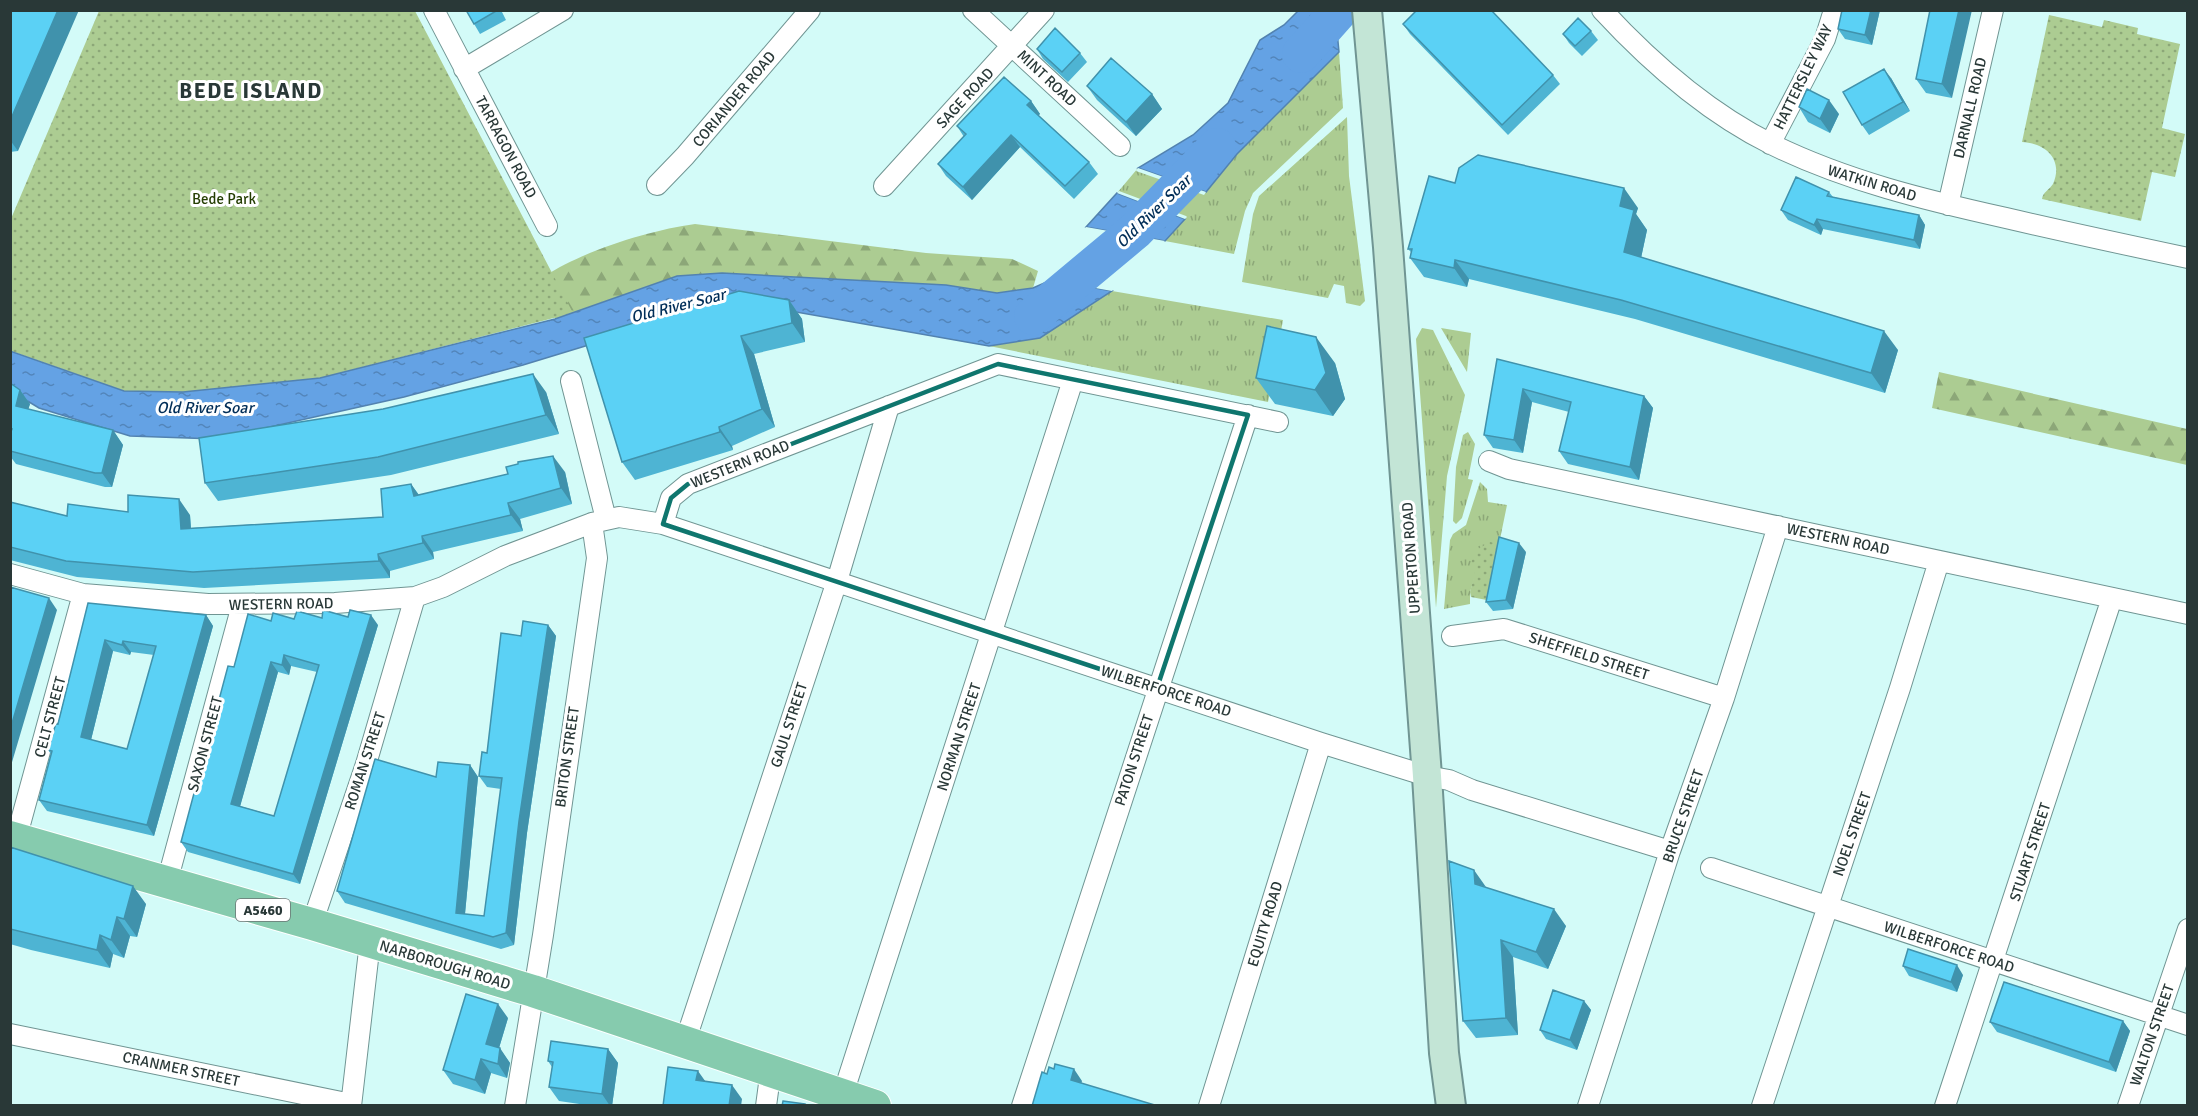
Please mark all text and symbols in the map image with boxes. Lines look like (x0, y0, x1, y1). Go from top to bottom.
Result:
street label: HATTERSLEY WAY (1770, 21, 1836, 133)
street label: MINT ROAD (1014, 46, 1080, 110)
street label: CORIANDER ROAD (689, 47, 779, 151)
street label: DARNALL ROAD (1950, 56, 1990, 160)
street label: SAGE ROAD (932, 64, 998, 132)
district label: BEDE ISLAND (179, 78, 323, 104)
street label: TARRAGON ROAD (472, 93, 540, 201)
street label: WATKIN ROAD (1825, 161, 1919, 205)
water label: Old River Soar (1112, 170, 1197, 252)
park label: Bede Park (192, 190, 257, 208)
water label: Old River Soar (629, 284, 730, 327)
water label: Old River Soar (157, 398, 255, 418)
street label: WESTERN ROAD (688, 436, 792, 492)
street label: UPPERTON ROAD (1398, 501, 1424, 615)
street label: WESTERN ROAD (1785, 519, 1891, 559)
street label: WESTERN ROAD (228, 594, 334, 614)
street label: SHEFFIELD STREET (1527, 628, 1652, 684)
street label: WILBERFORCE ROAD (1099, 661, 1233, 721)
street label: CELT STREET (31, 674, 70, 759)
street label: GAUL STREET (767, 680, 811, 770)
street label: NORMAN STREET (933, 680, 985, 793)
street label: SAXON STREET (184, 694, 227, 794)
street label: BRITON STREET (551, 705, 583, 809)
street label: ROMAN STREET (341, 709, 390, 812)
street label: PATON STREET (1111, 712, 1157, 808)
street label: BRUCE STREET (1659, 766, 1708, 865)
street label: NOEL STREET (1829, 789, 1875, 879)
street label: STUART STREET (2006, 800, 2055, 903)
street label: EQUITY ROAD (1244, 879, 1286, 969)
road number: A5460 (236, 899, 290, 921)
street label: WILBERFORCE ROAD (1882, 917, 2016, 977)
street label: NARBOROUGH ROAD (377, 936, 513, 994)
street label: WALTON STREET (2126, 981, 2178, 1088)
street label: CRANMER STREET (121, 1048, 242, 1090)

